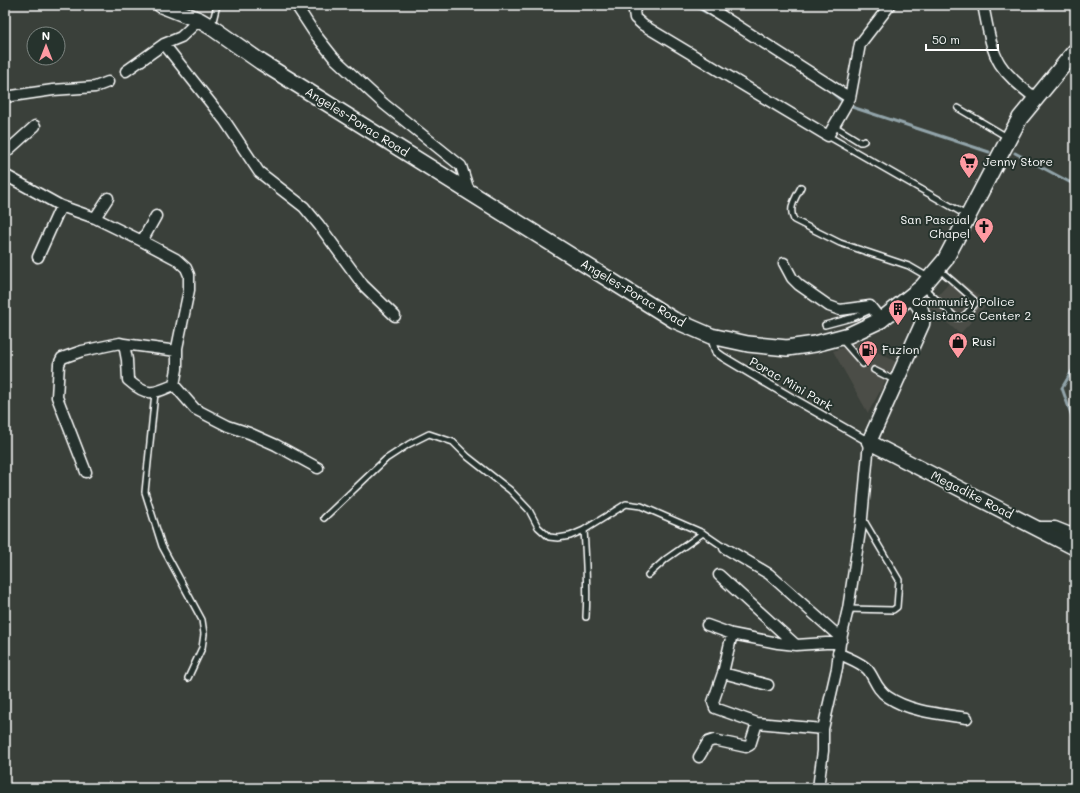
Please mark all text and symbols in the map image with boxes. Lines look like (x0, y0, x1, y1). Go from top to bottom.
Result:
north arrow (26, 26, 66, 66)
scale bar (926, 26, 998, 52)
text: N (42, 28, 50, 43)
text: 50 m (932, 31, 960, 47)
street label: Angeles-Porac Road (303, 83, 413, 160)
supermarket icon: Jenny Store (958, 151, 980, 179)
place label: Jenny Store (983, 153, 1053, 169)
place label: San Pascual Chapel (901, 211, 970, 241)
church icon: San Pascual Chapel (973, 216, 995, 244)
street label: Angeles-Porac Road (578, 255, 689, 330)
place label: Community Police Assistance Center 2 (912, 293, 1031, 323)
building icon: Community Police Assistance Center 2 (887, 298, 909, 326)
shop icon: Rusi (947, 331, 969, 359)
place label: Rusi (972, 333, 996, 349)
fuel station icon: Fuzion (857, 339, 879, 367)
place label: Fuzion (882, 341, 919, 357)
street label: Porac Mini Park (747, 353, 836, 413)
street label: Megadike Road (929, 466, 1017, 522)

